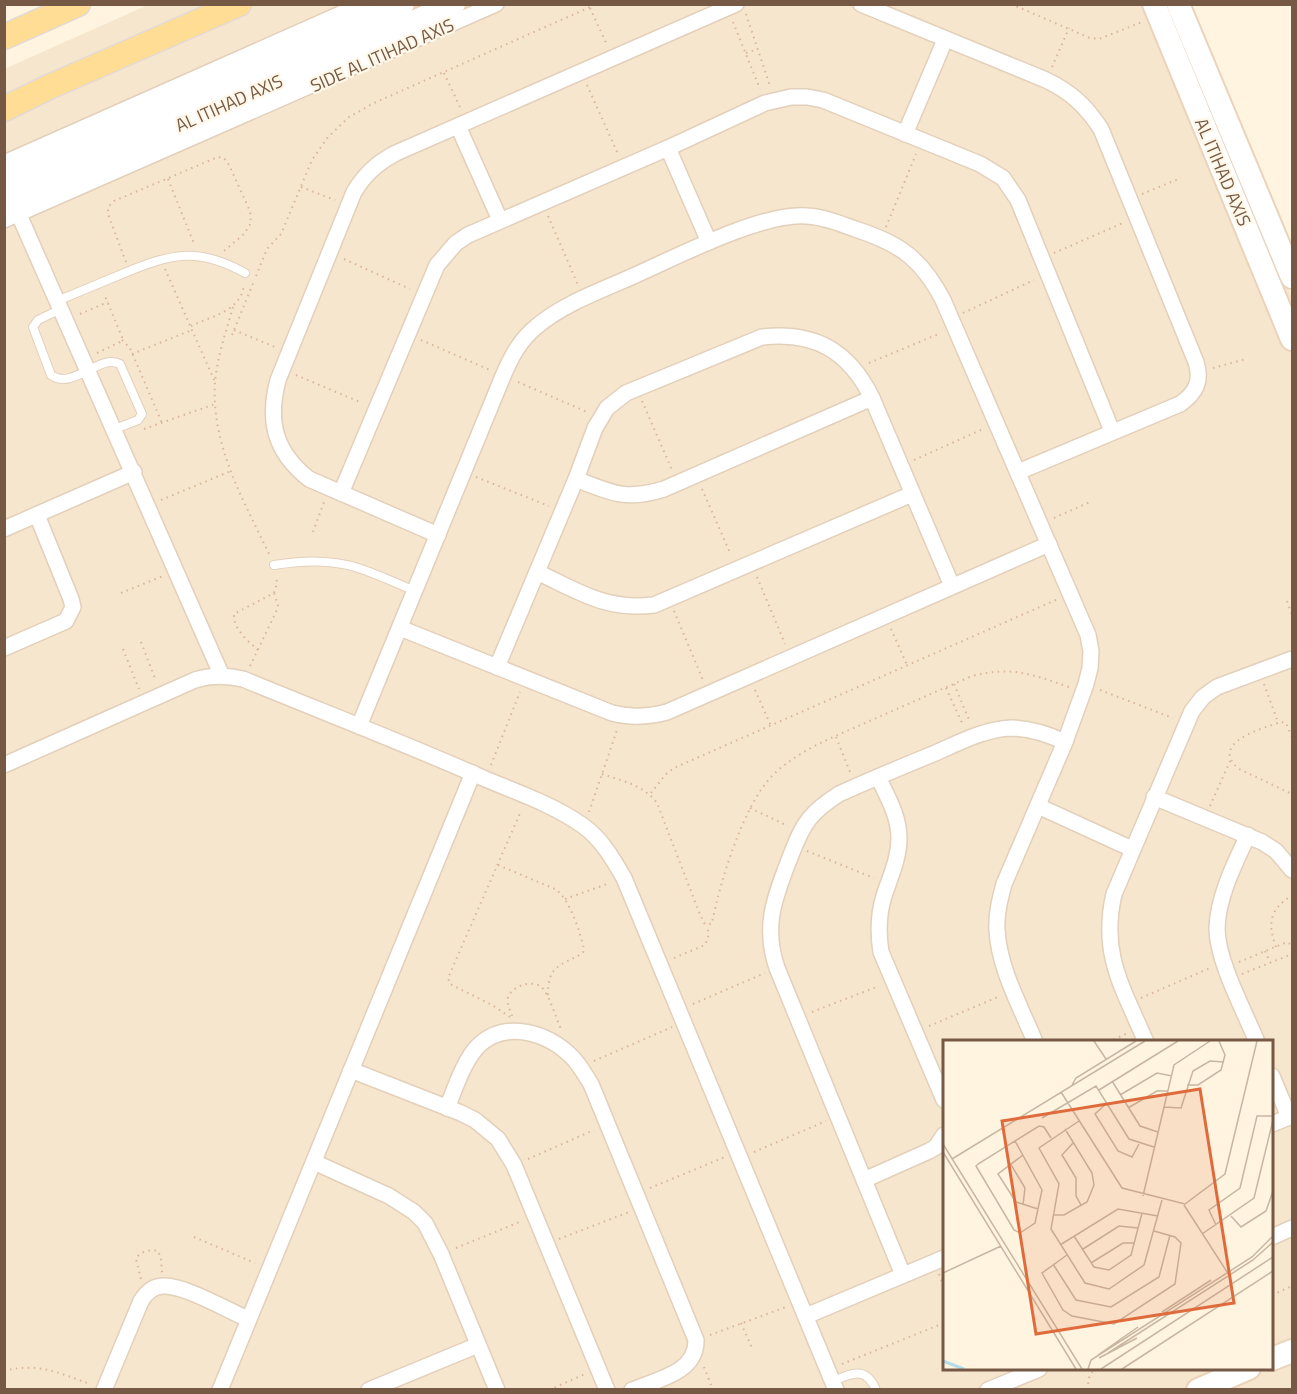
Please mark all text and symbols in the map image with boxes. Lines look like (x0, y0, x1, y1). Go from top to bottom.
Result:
street label: SIDE AL ITIHAD AXIS (306, 11, 458, 99)
street label: AL ITIHAD AXIS (171, 67, 287, 139)
street label: AL ITIHAD AXIS (1188, 114, 1258, 230)
inset map (943, 1040, 1273, 1370)

